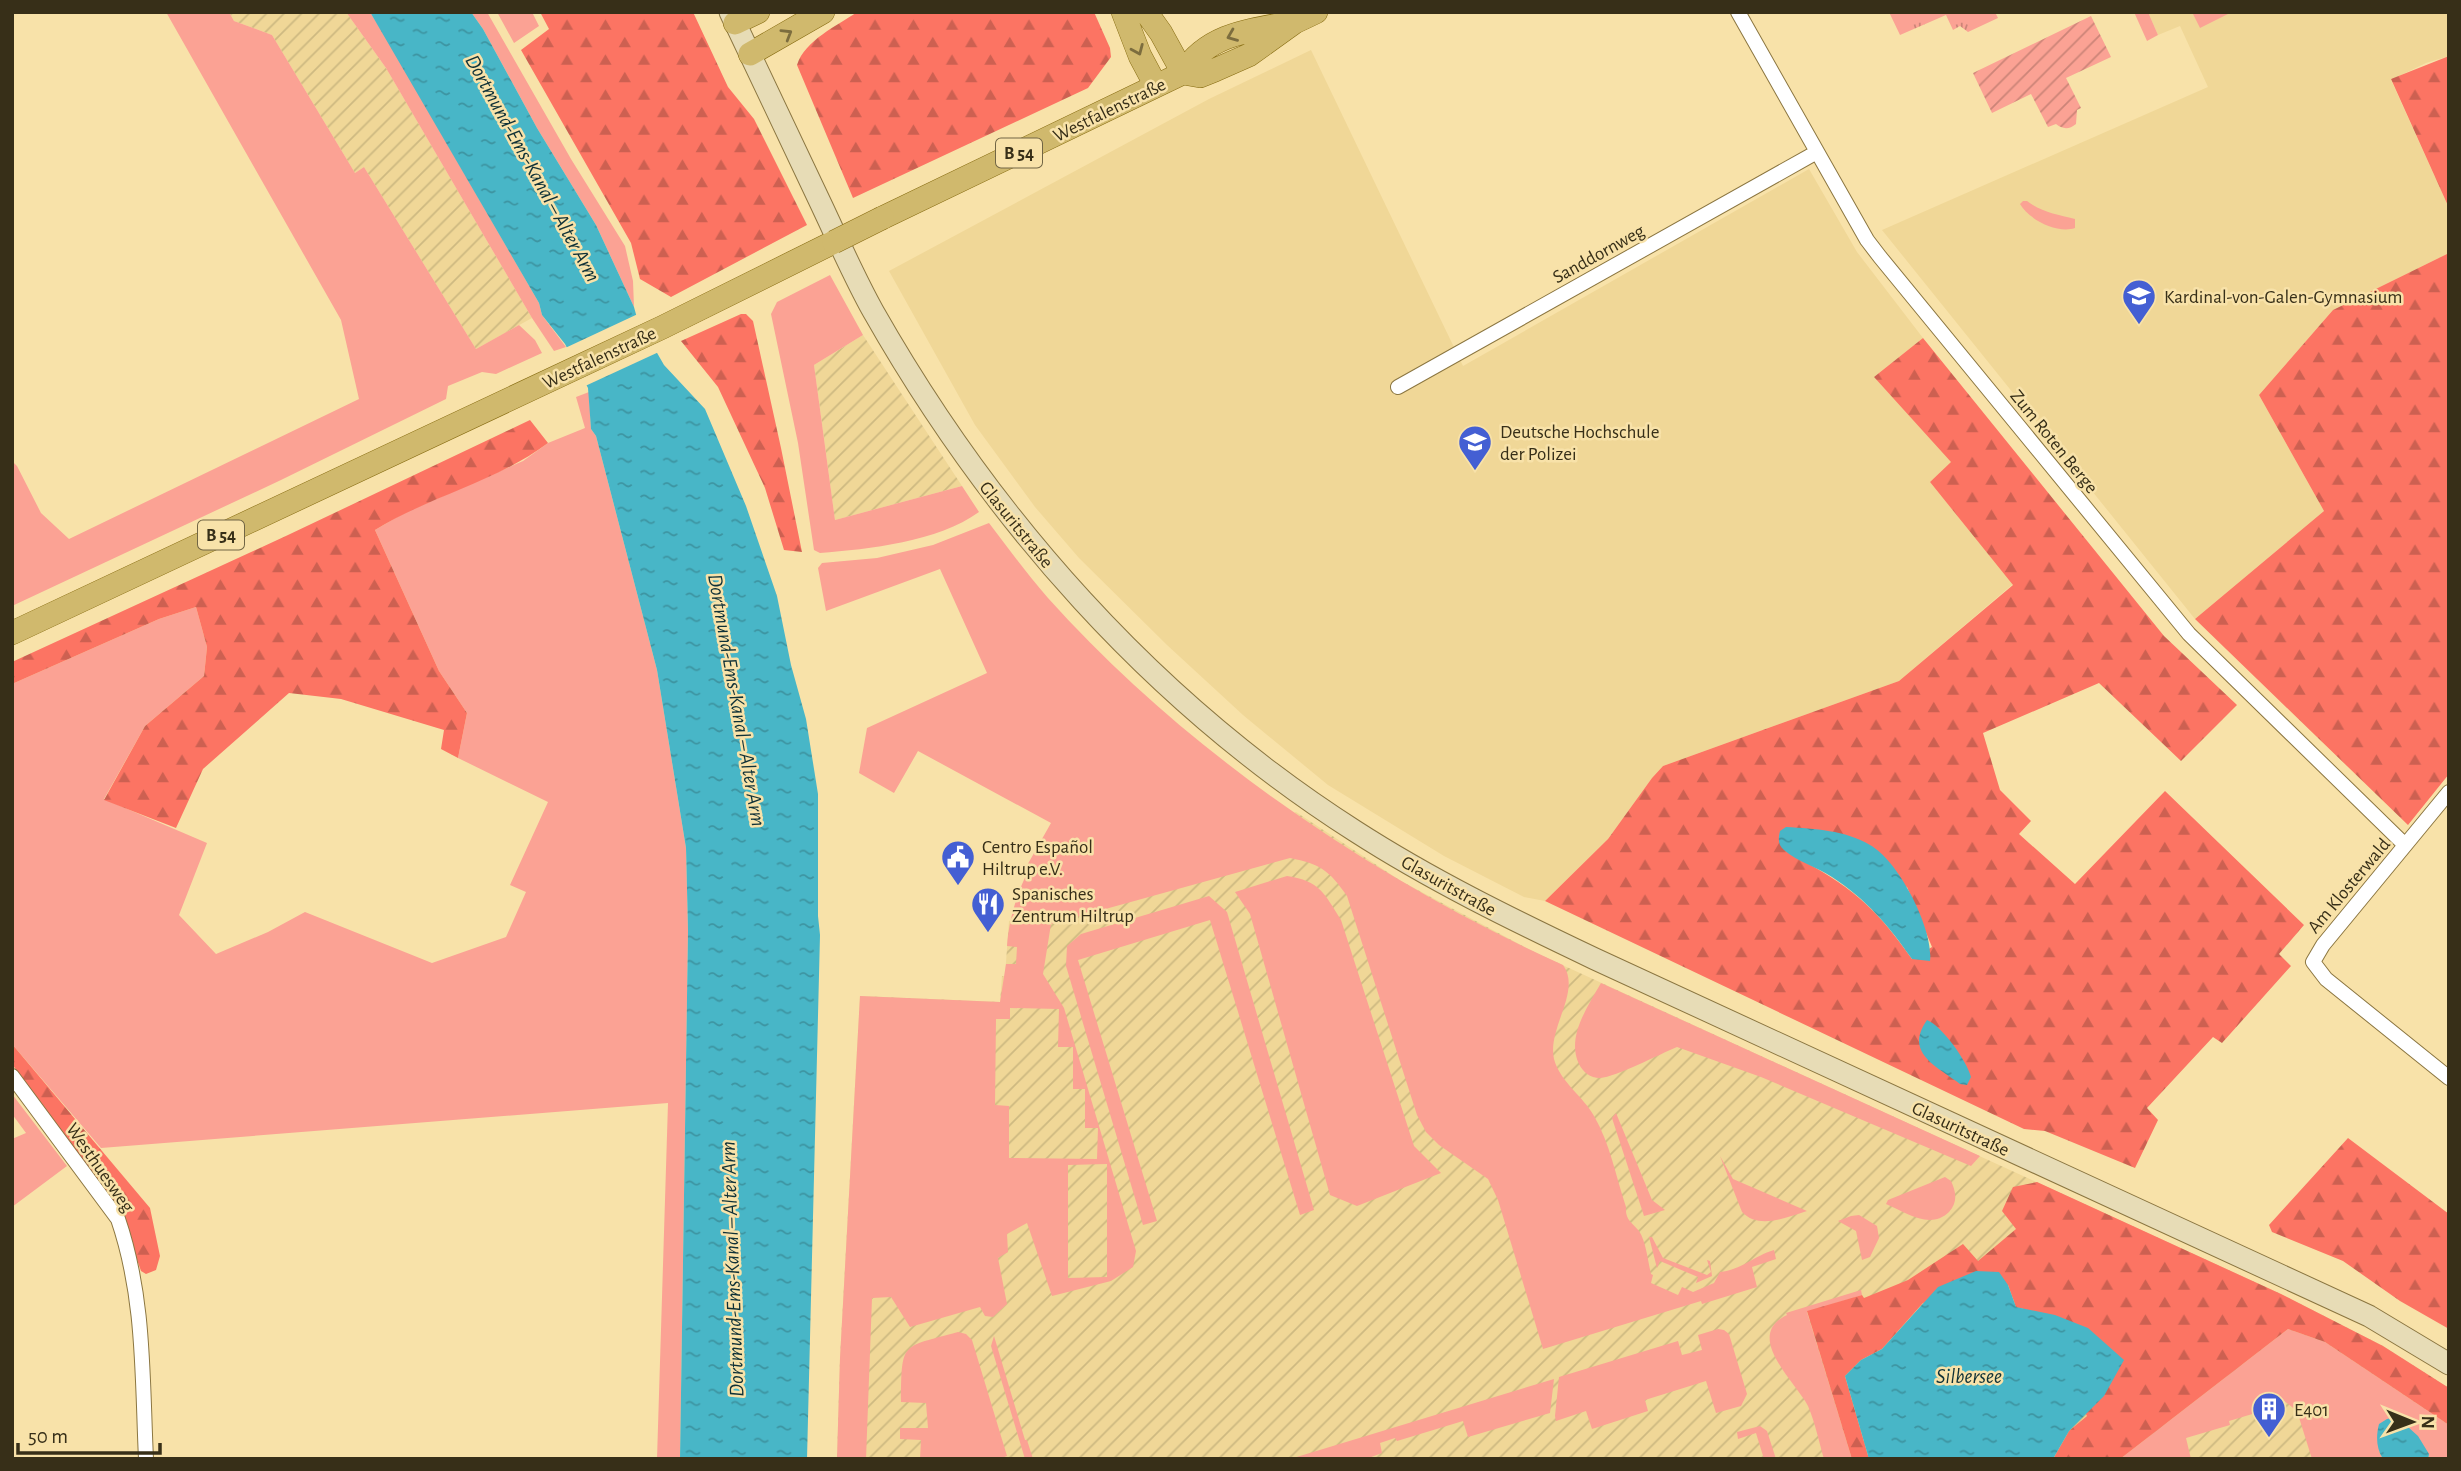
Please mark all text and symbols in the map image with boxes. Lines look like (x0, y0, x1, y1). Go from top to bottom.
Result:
one-way arrow (1227, 27, 1239, 41)
one-way arrow (780, 30, 793, 43)
one-way arrow (1130, 42, 1144, 55)
water label: Dortmund-Ems-Kanal – Alter Arm (461, 51, 604, 285)
street label: Westfalenstraße (1050, 75, 1169, 146)
road number: B 54 (996, 138, 1042, 168)
street label: Sanddornweg (1550, 221, 1648, 287)
school or university icon: Kardinal-von-Galen-Gymnasium (2120, 277, 2158, 326)
place label: Kardinal-von-Galen-Gymnasium (2164, 288, 2403, 307)
street label: Westfalenstraße (540, 324, 659, 393)
street label: Zum Roten Berge (2006, 387, 2101, 497)
school or university icon: Deutsche Hochschule der Polizei (1456, 423, 1494, 472)
place label: Deutsche Hochschule der Polizei (1500, 423, 1659, 464)
street label: Glasuritstraße (975, 478, 1056, 572)
road number: B 54 (198, 520, 244, 550)
water label: Dortmund-Ems-Kanal – Alter Arm (704, 572, 769, 828)
street label: Am Klosterwald (2304, 835, 2394, 937)
public building icon: Centro Español Hiltrup e.V. (939, 838, 977, 887)
place label: Centro Español Hiltrup e.V. (982, 838, 1093, 879)
street label: Glasuritstraße (1398, 853, 1499, 920)
restaurant icon: Spanisches Zentrum Hiltrup (969, 885, 1007, 934)
place label: Spanisches Zentrum Hiltrup (1012, 885, 1134, 926)
street label: Glasuritstraße (1909, 1099, 2012, 1160)
street label: Westhuesweg (62, 1120, 138, 1216)
water label: Dortmund-Ems-Kanal – Alter Arm (718, 1141, 747, 1397)
water label: Silbersee (1936, 1366, 2002, 1387)
north arrow (2377, 1387, 2447, 1457)
building icon: E401 (2250, 1390, 2288, 1439)
place label: E401 (2294, 1401, 2329, 1420)
scale bar (18, 1412, 159, 1456)
text: N (2418, 1415, 2437, 1429)
text: 50 m (28, 1426, 68, 1447)

